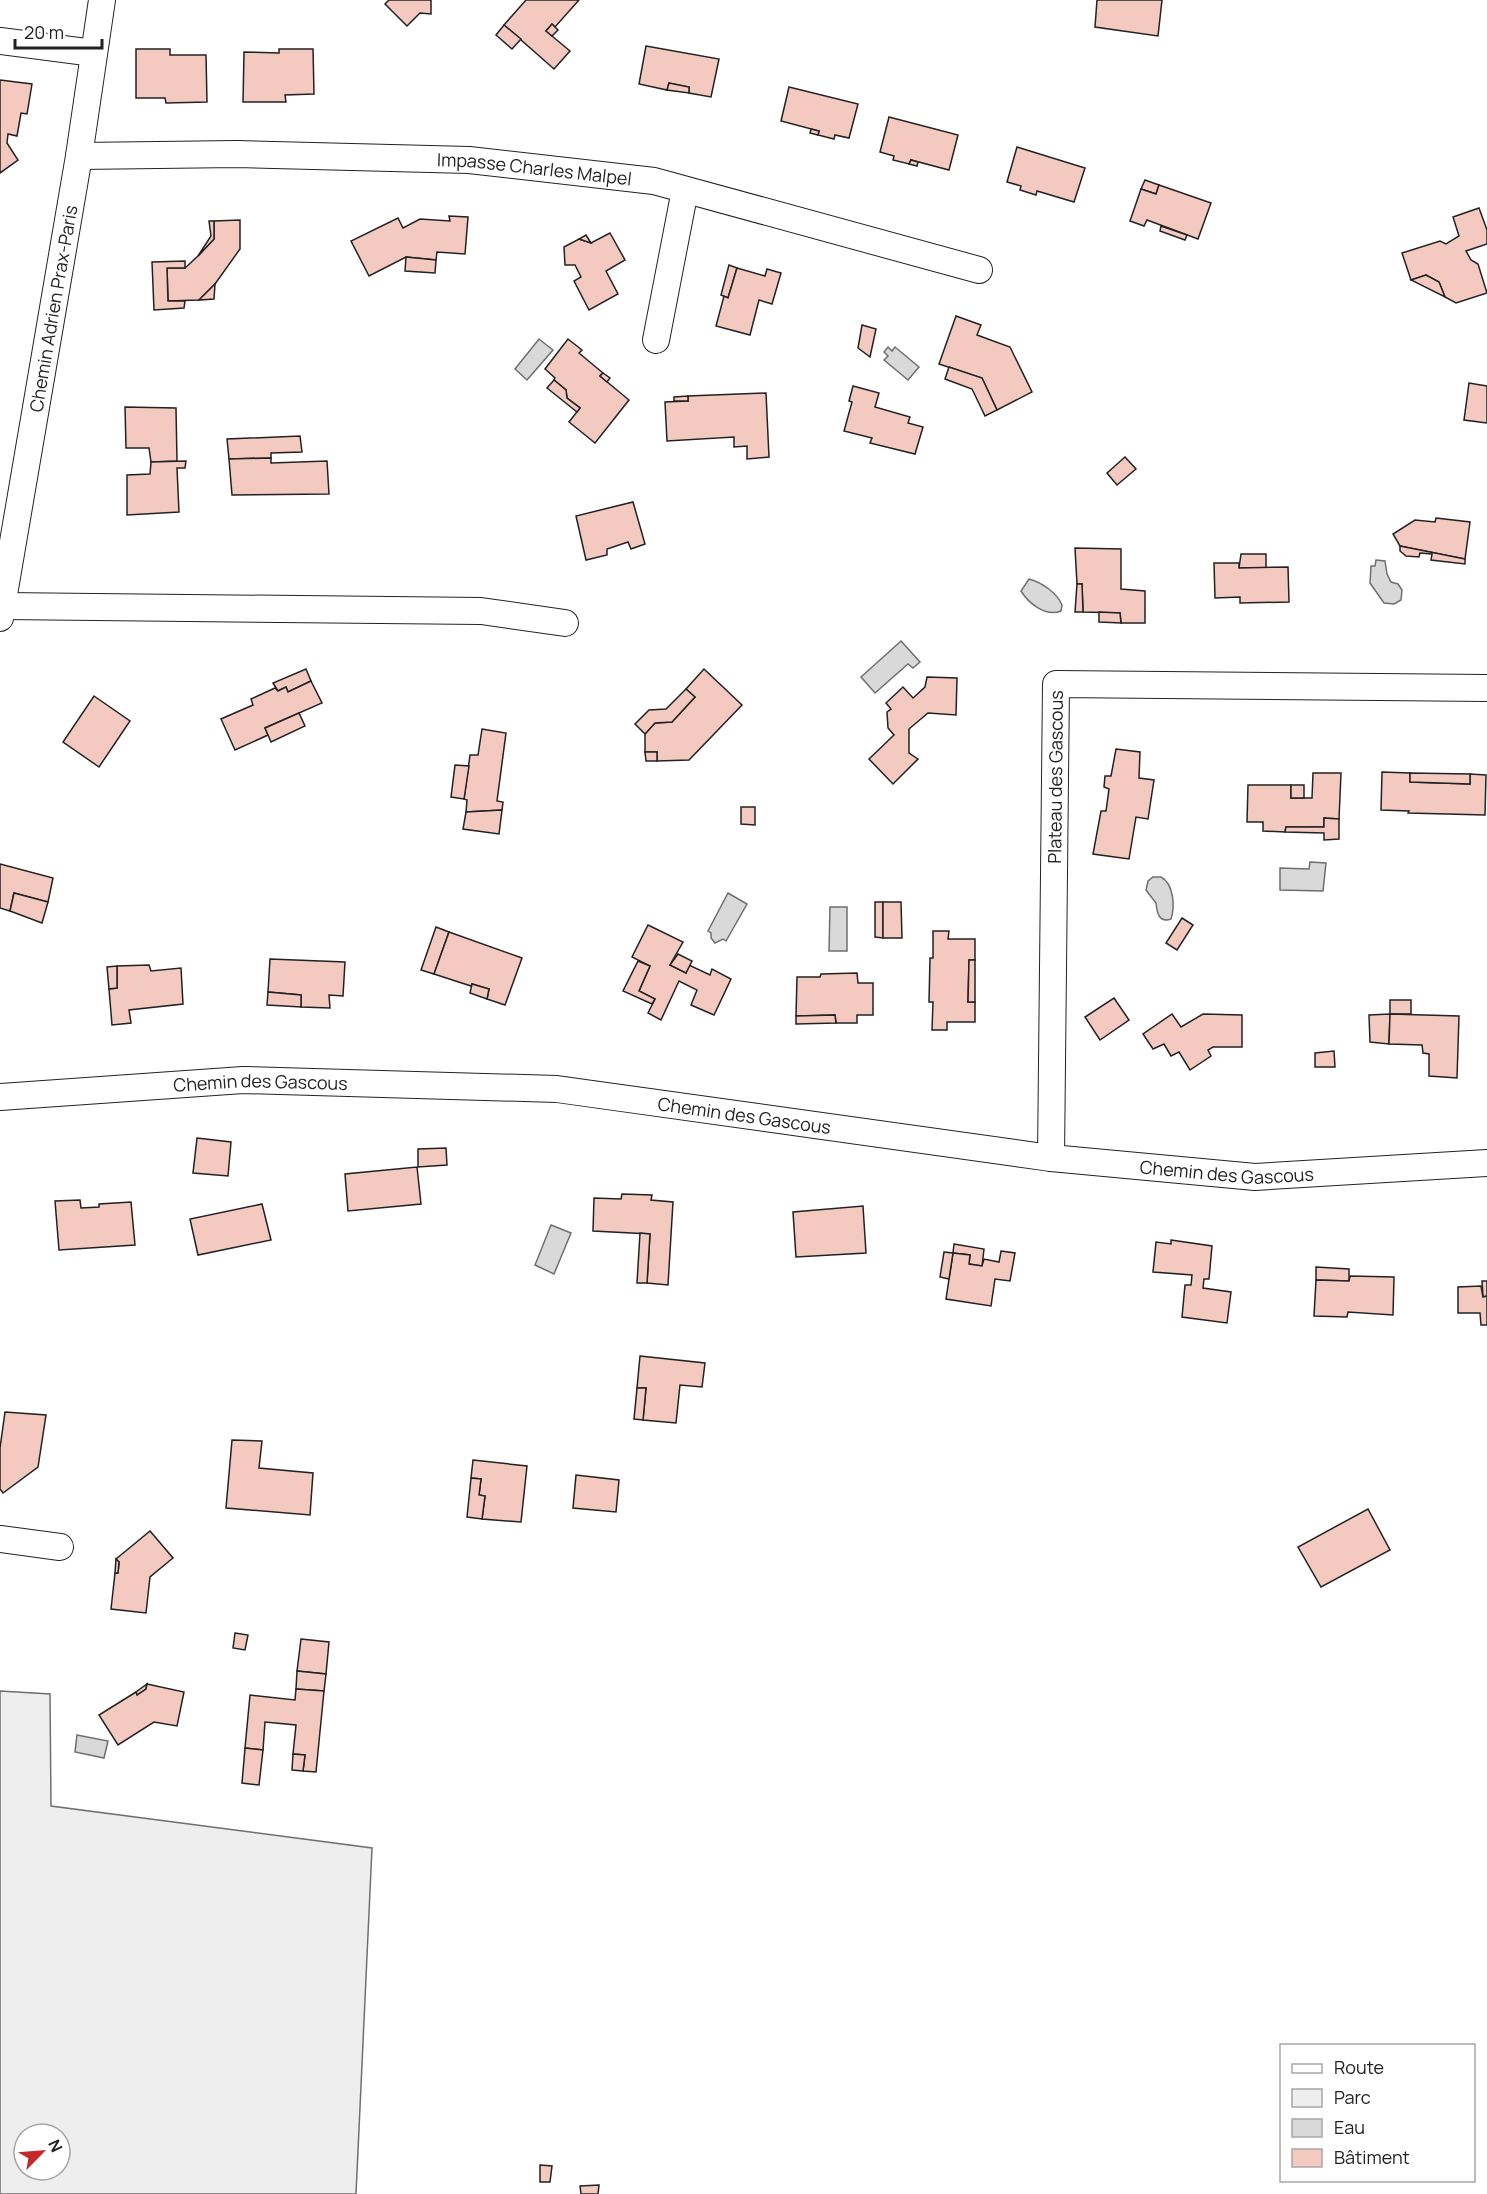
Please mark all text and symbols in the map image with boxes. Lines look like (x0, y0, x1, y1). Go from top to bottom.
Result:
scale bar (15, 12, 102, 50)
text: 20 m (24, 20, 64, 44)
street label: Impasse Charles Malpel (437, 147, 633, 190)
street label: Chemin Adrien Prax-Paris (23, 203, 82, 414)
street label: Plateau des Gascous (1042, 690, 1068, 864)
street label: Chemin des Gascous (172, 1068, 348, 1097)
street label: Chemin des Gascous (656, 1091, 833, 1139)
street label: Chemin des Gascous (1139, 1154, 1315, 1189)
legend (1280, 2044, 1475, 2182)
text: Route (1334, 2055, 1384, 2079)
text: Parc (1334, 2085, 1371, 2109)
text: Eau (1334, 2115, 1365, 2139)
north arrow (12, 2122, 72, 2182)
text: N (43, 2136, 68, 2156)
text: Bâtiment (1334, 2145, 1410, 2169)

